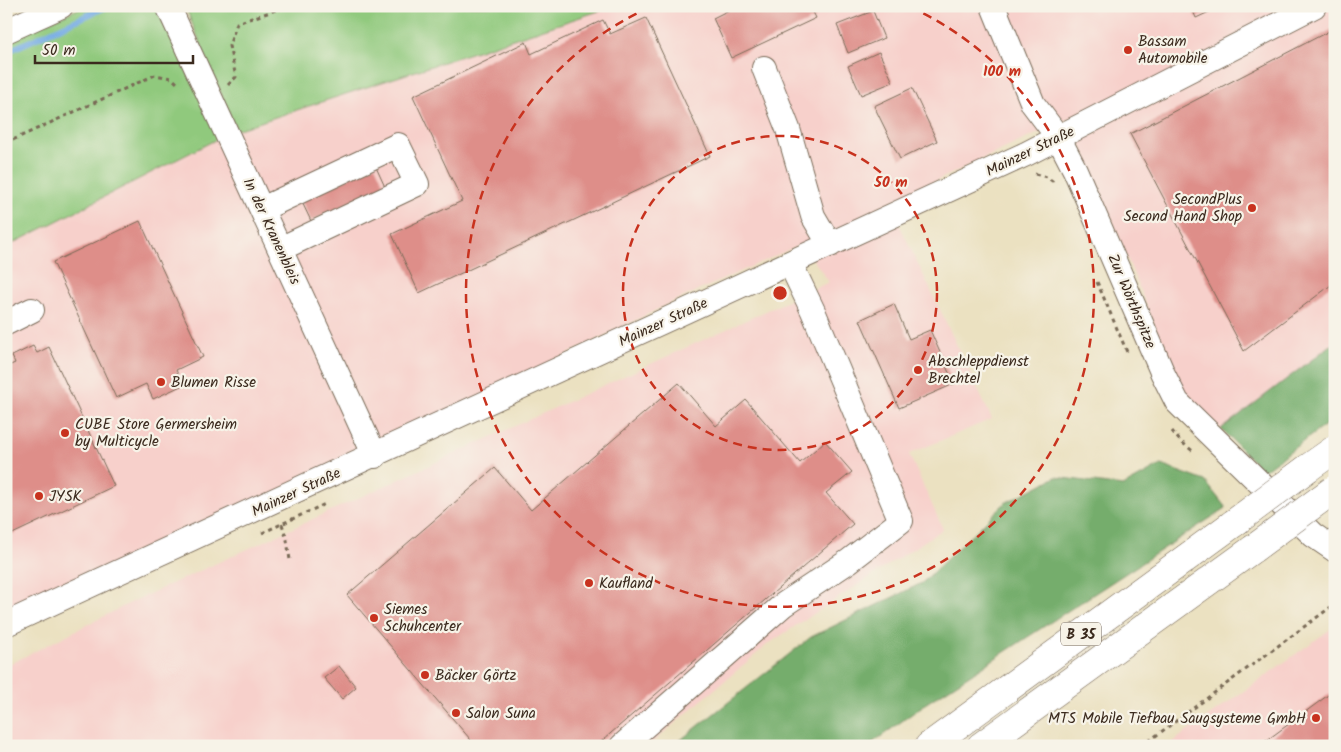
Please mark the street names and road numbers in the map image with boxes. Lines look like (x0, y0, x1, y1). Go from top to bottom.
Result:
street label: Mainzer Straße (982, 120, 1079, 184)
street label: In der Kranenbleis (236, 174, 307, 289)
street label: Zur Wörthspitze (1100, 250, 1162, 353)
street label: Mainzer Straße (615, 292, 712, 354)
street label: Mainzer Straße (248, 462, 345, 524)
road number: B 35 (1061, 622, 1101, 646)

